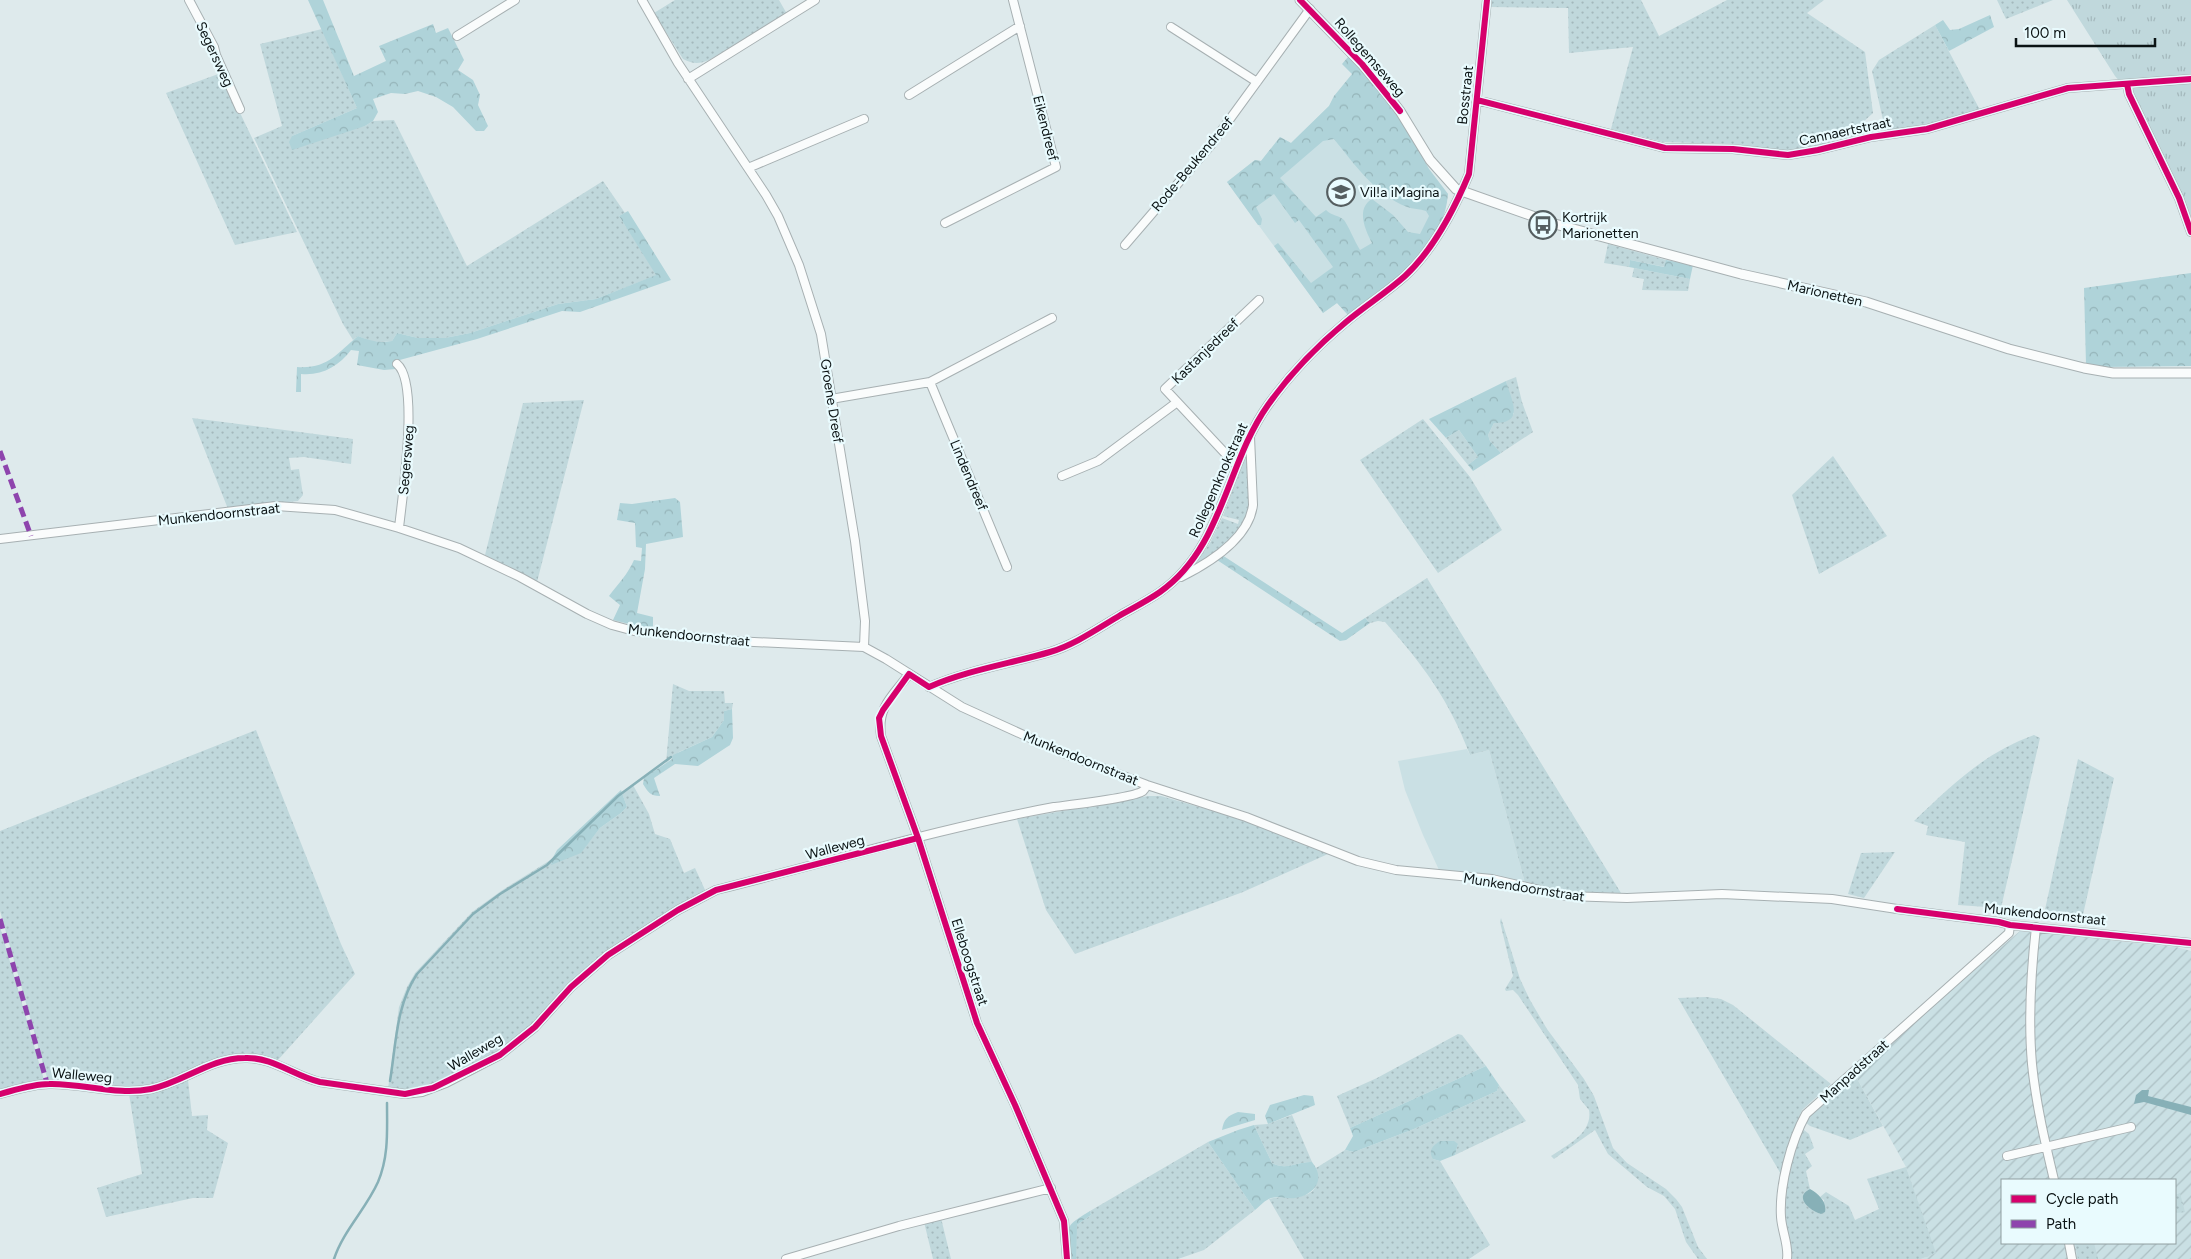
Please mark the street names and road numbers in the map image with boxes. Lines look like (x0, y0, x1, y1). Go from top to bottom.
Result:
street label: Rollegemseweg (1331, 14, 1409, 100)
street label: Segersweg (192, 19, 237, 90)
street label: Bosstraat (1454, 65, 1477, 125)
street label: Eikendreef (1029, 94, 1062, 163)
street label: Rode-Beukendreef (1148, 113, 1237, 215)
street label: Cannaertstraat (1797, 113, 1893, 150)
street label: Marionetten (1786, 277, 1864, 310)
street label: Kastanjedreef (1168, 314, 1243, 388)
street label: Groene Dreef (816, 358, 847, 445)
street label: Rollegemknokstraat (1185, 420, 1251, 540)
street label: Segersweg (395, 424, 418, 496)
street label: Lindendreef (946, 437, 991, 514)
street label: Munkendoornstraat (157, 500, 281, 529)
street label: Munkendoornstraat (627, 621, 751, 650)
street label: Munkendoornstraat (1021, 728, 1141, 789)
street label: Walleweg (804, 831, 866, 863)
street label: Munkendoornstraat (1462, 870, 1586, 905)
street label: Munkendoornstraat (1983, 900, 2107, 929)
street label: Elleboogstraat (947, 916, 992, 1008)
street label: Walleweg (445, 1030, 506, 1075)
street label: Manpadstraat (1816, 1036, 1892, 1107)
street label: Walleweg (51, 1064, 113, 1087)

